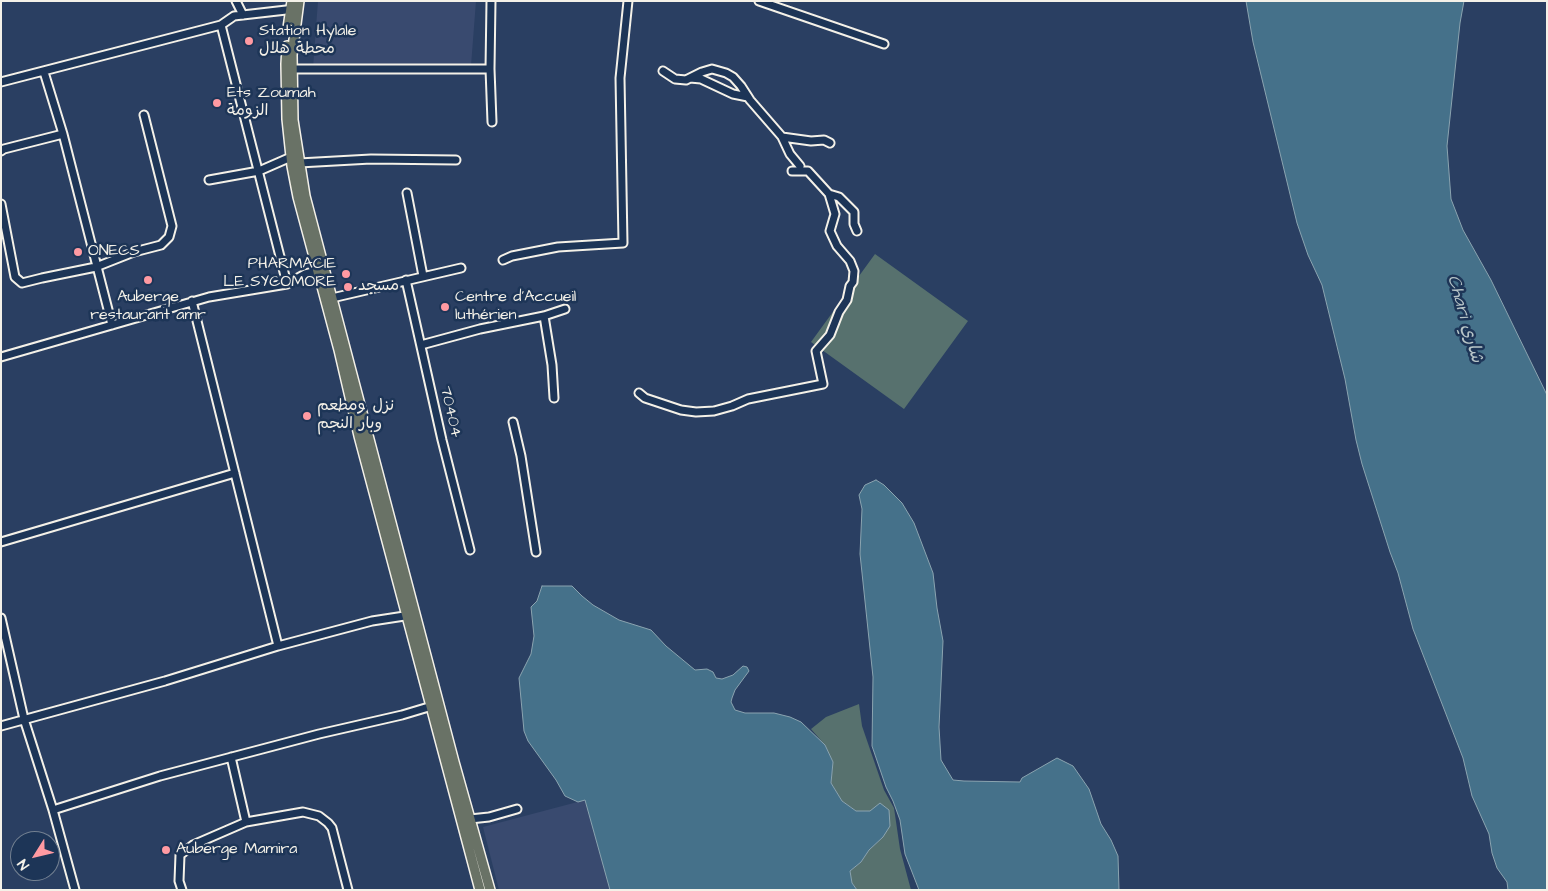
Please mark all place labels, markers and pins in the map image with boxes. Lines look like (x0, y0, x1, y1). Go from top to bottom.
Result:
place label: Station Hylale محطة هلال (259, 22, 356, 60)
marker: Station Hylale محطة هلال (243, 35, 255, 47)
place label: Ets Zoumah الزومة (227, 84, 316, 122)
marker: Ets Zoumah الزومة (211, 97, 223, 109)
place label: ONECS (88, 242, 140, 262)
marker: ONECS (72, 246, 84, 258)
place label: PHARMACIE LE SYCOMORE (223, 255, 336, 293)
marker: PHARMACIE LE SYCOMORE (340, 268, 352, 280)
marker: Auberge restaurant amr (142, 274, 154, 286)
place label: مسجد (358, 277, 399, 297)
marker: مسجد (342, 281, 354, 293)
place label: Auberge restaurant amr (90, 288, 206, 326)
place label: Centre d'Accueil luthérien (455, 288, 576, 326)
marker: Centre d'Accueil luthérien (439, 301, 451, 313)
place label: نزل ومطعم وبار النجم (317, 397, 394, 435)
marker: نزل ومطعم وبار النجم (301, 410, 313, 422)
place label: Auberge Mamira (176, 840, 297, 860)
marker: Auberge Mamira (160, 844, 172, 856)

